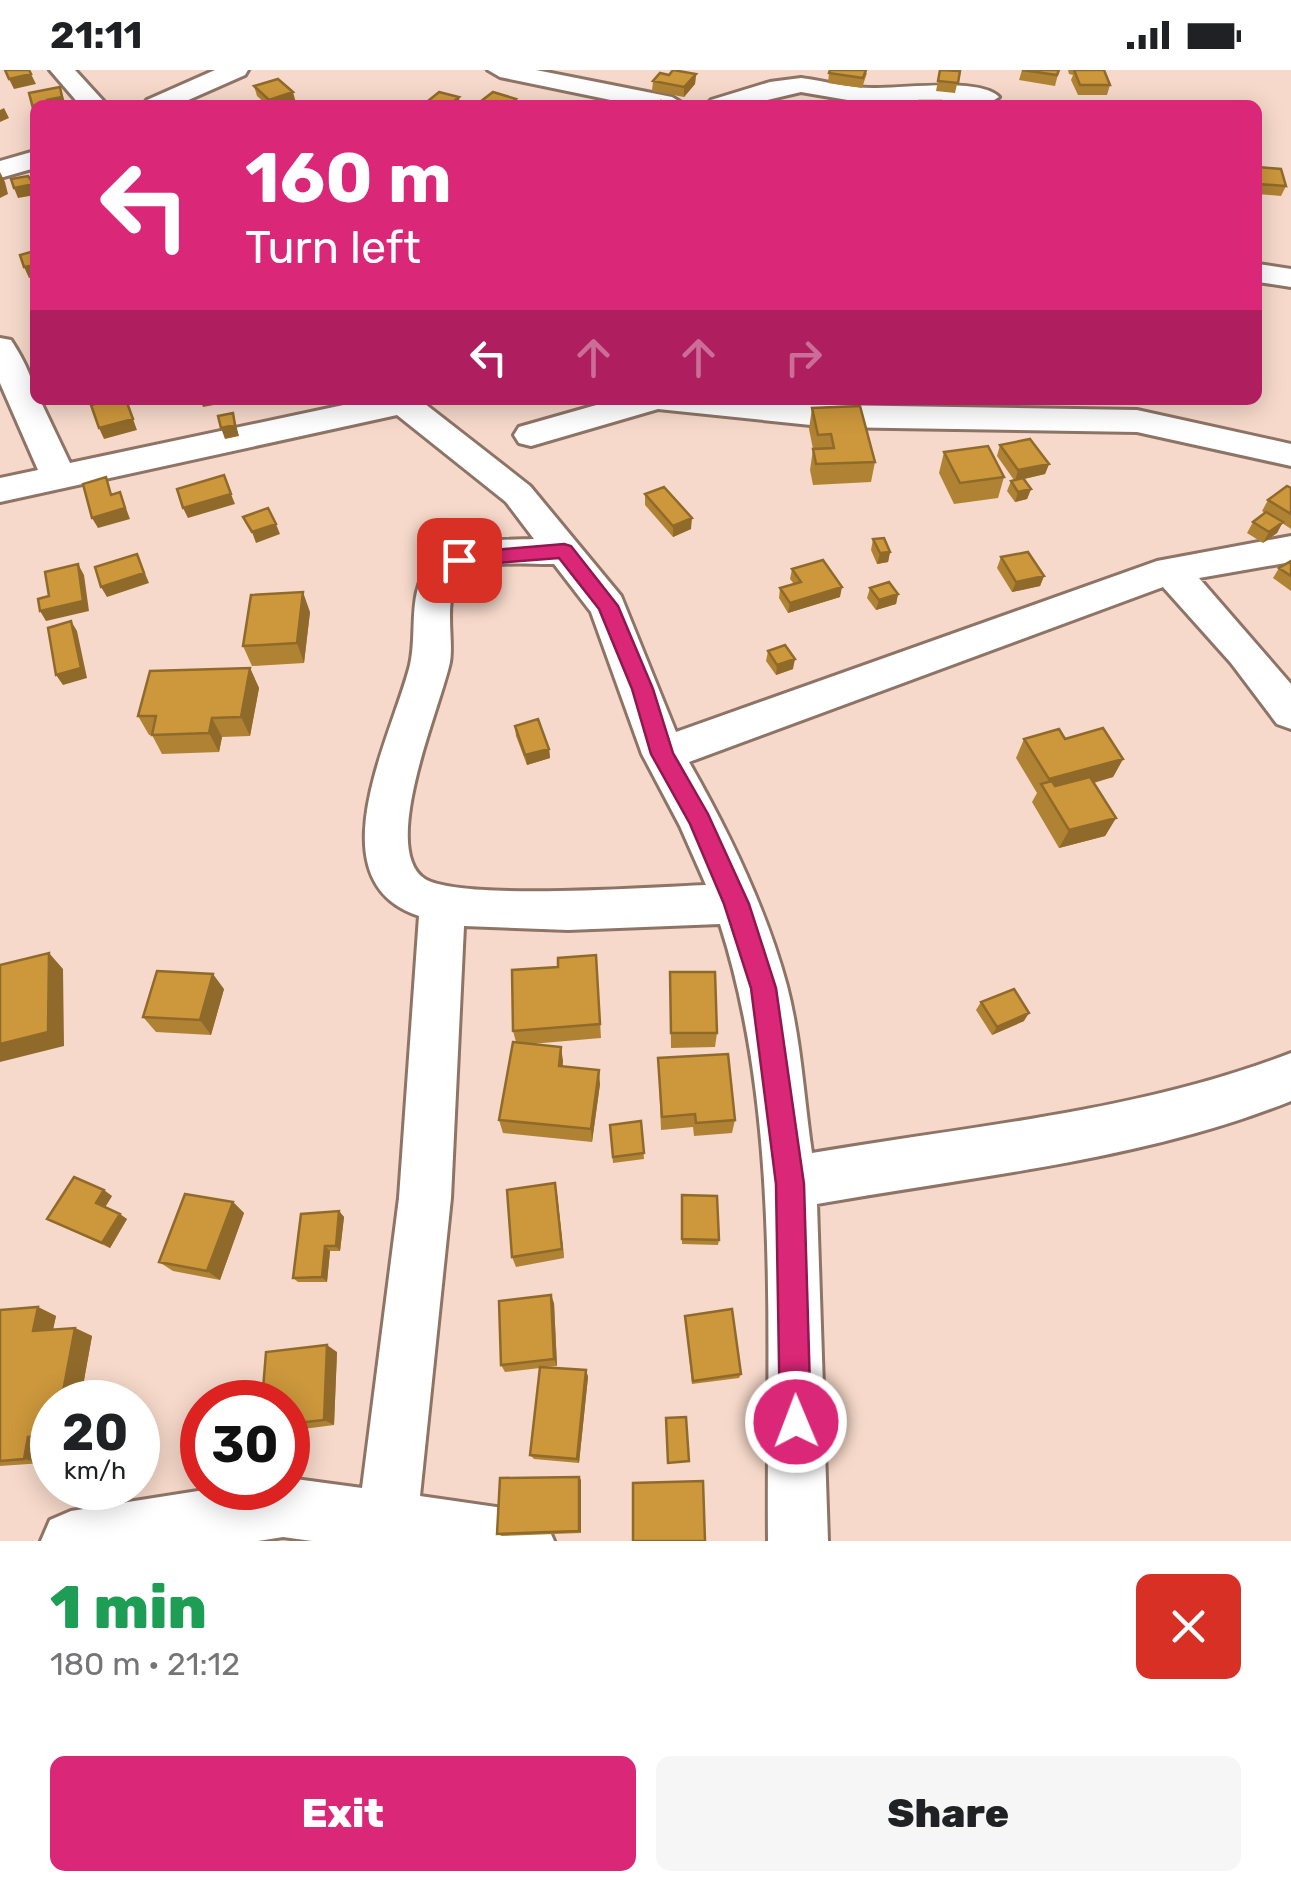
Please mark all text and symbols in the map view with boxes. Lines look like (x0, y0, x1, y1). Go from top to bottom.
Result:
text: 21:11 (50, 12, 142, 58)
text: 160 m (245, 137, 452, 220)
icon: left (80, 140, 210, 270)
text: Turn left (245, 221, 421, 274)
icon: left (461, 330, 516, 385)
icon: ahead (566, 330, 621, 385)
icon: ahead (671, 330, 726, 385)
icon: right (776, 330, 831, 385)
pin (417, 518, 502, 603)
icon: arrive (432, 533, 487, 588)
position arrow (744, 1370, 848, 1474)
speed limit sign: 30 (180, 1380, 310, 1510)
text: 20 (62, 1403, 128, 1463)
text: km/h (64, 1456, 126, 1485)
text: 1 min (50, 1572, 207, 1643)
button: close (1136, 1574, 1241, 1679)
text: 180 m · 21:12 (50, 1645, 240, 1683)
button: Exit (50, 1756, 636, 1871)
button: Share (656, 1756, 1241, 1871)

